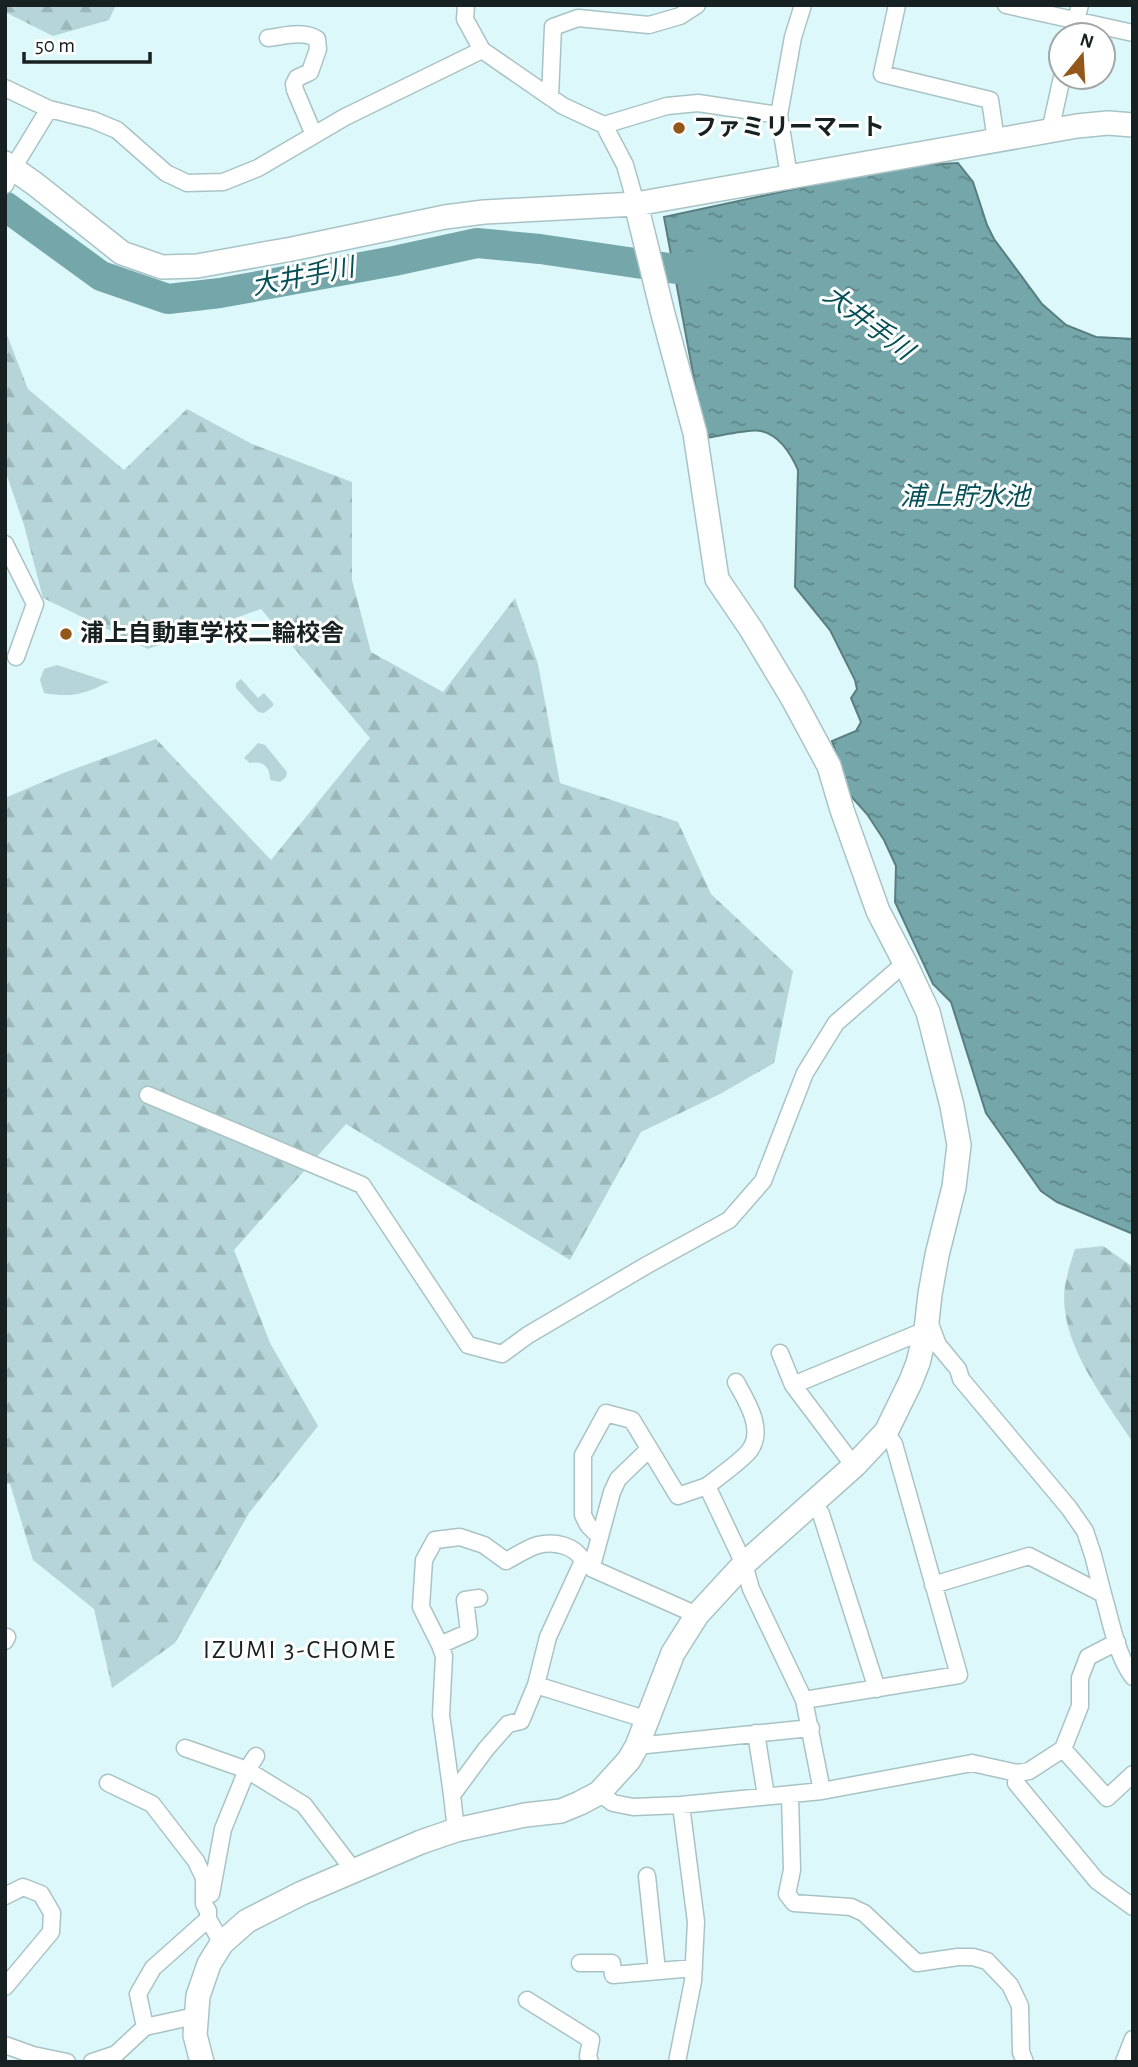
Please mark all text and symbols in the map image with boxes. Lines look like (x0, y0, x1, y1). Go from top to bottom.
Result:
scale bar (24, 21, 150, 65)
north arrow (1047, 21, 1117, 91)
text: N (1078, 30, 1096, 52)
text: 50 m (35, 35, 75, 56)
place label: ファミリーマート (693, 116, 885, 140)
marker: ファミリーマート (671, 120, 687, 136)
water label: 大井手川 (249, 253, 359, 300)
water label: 大井手川 (819, 281, 920, 366)
water label: 浦上貯水池 (900, 483, 1033, 510)
place label: 浦上自動車学校二輪校舎 (80, 620, 344, 646)
marker: 浦上自動車学校二輪校舎 (58, 626, 74, 642)
district label: IZUMI 3-CHOME (203, 1637, 397, 1663)

